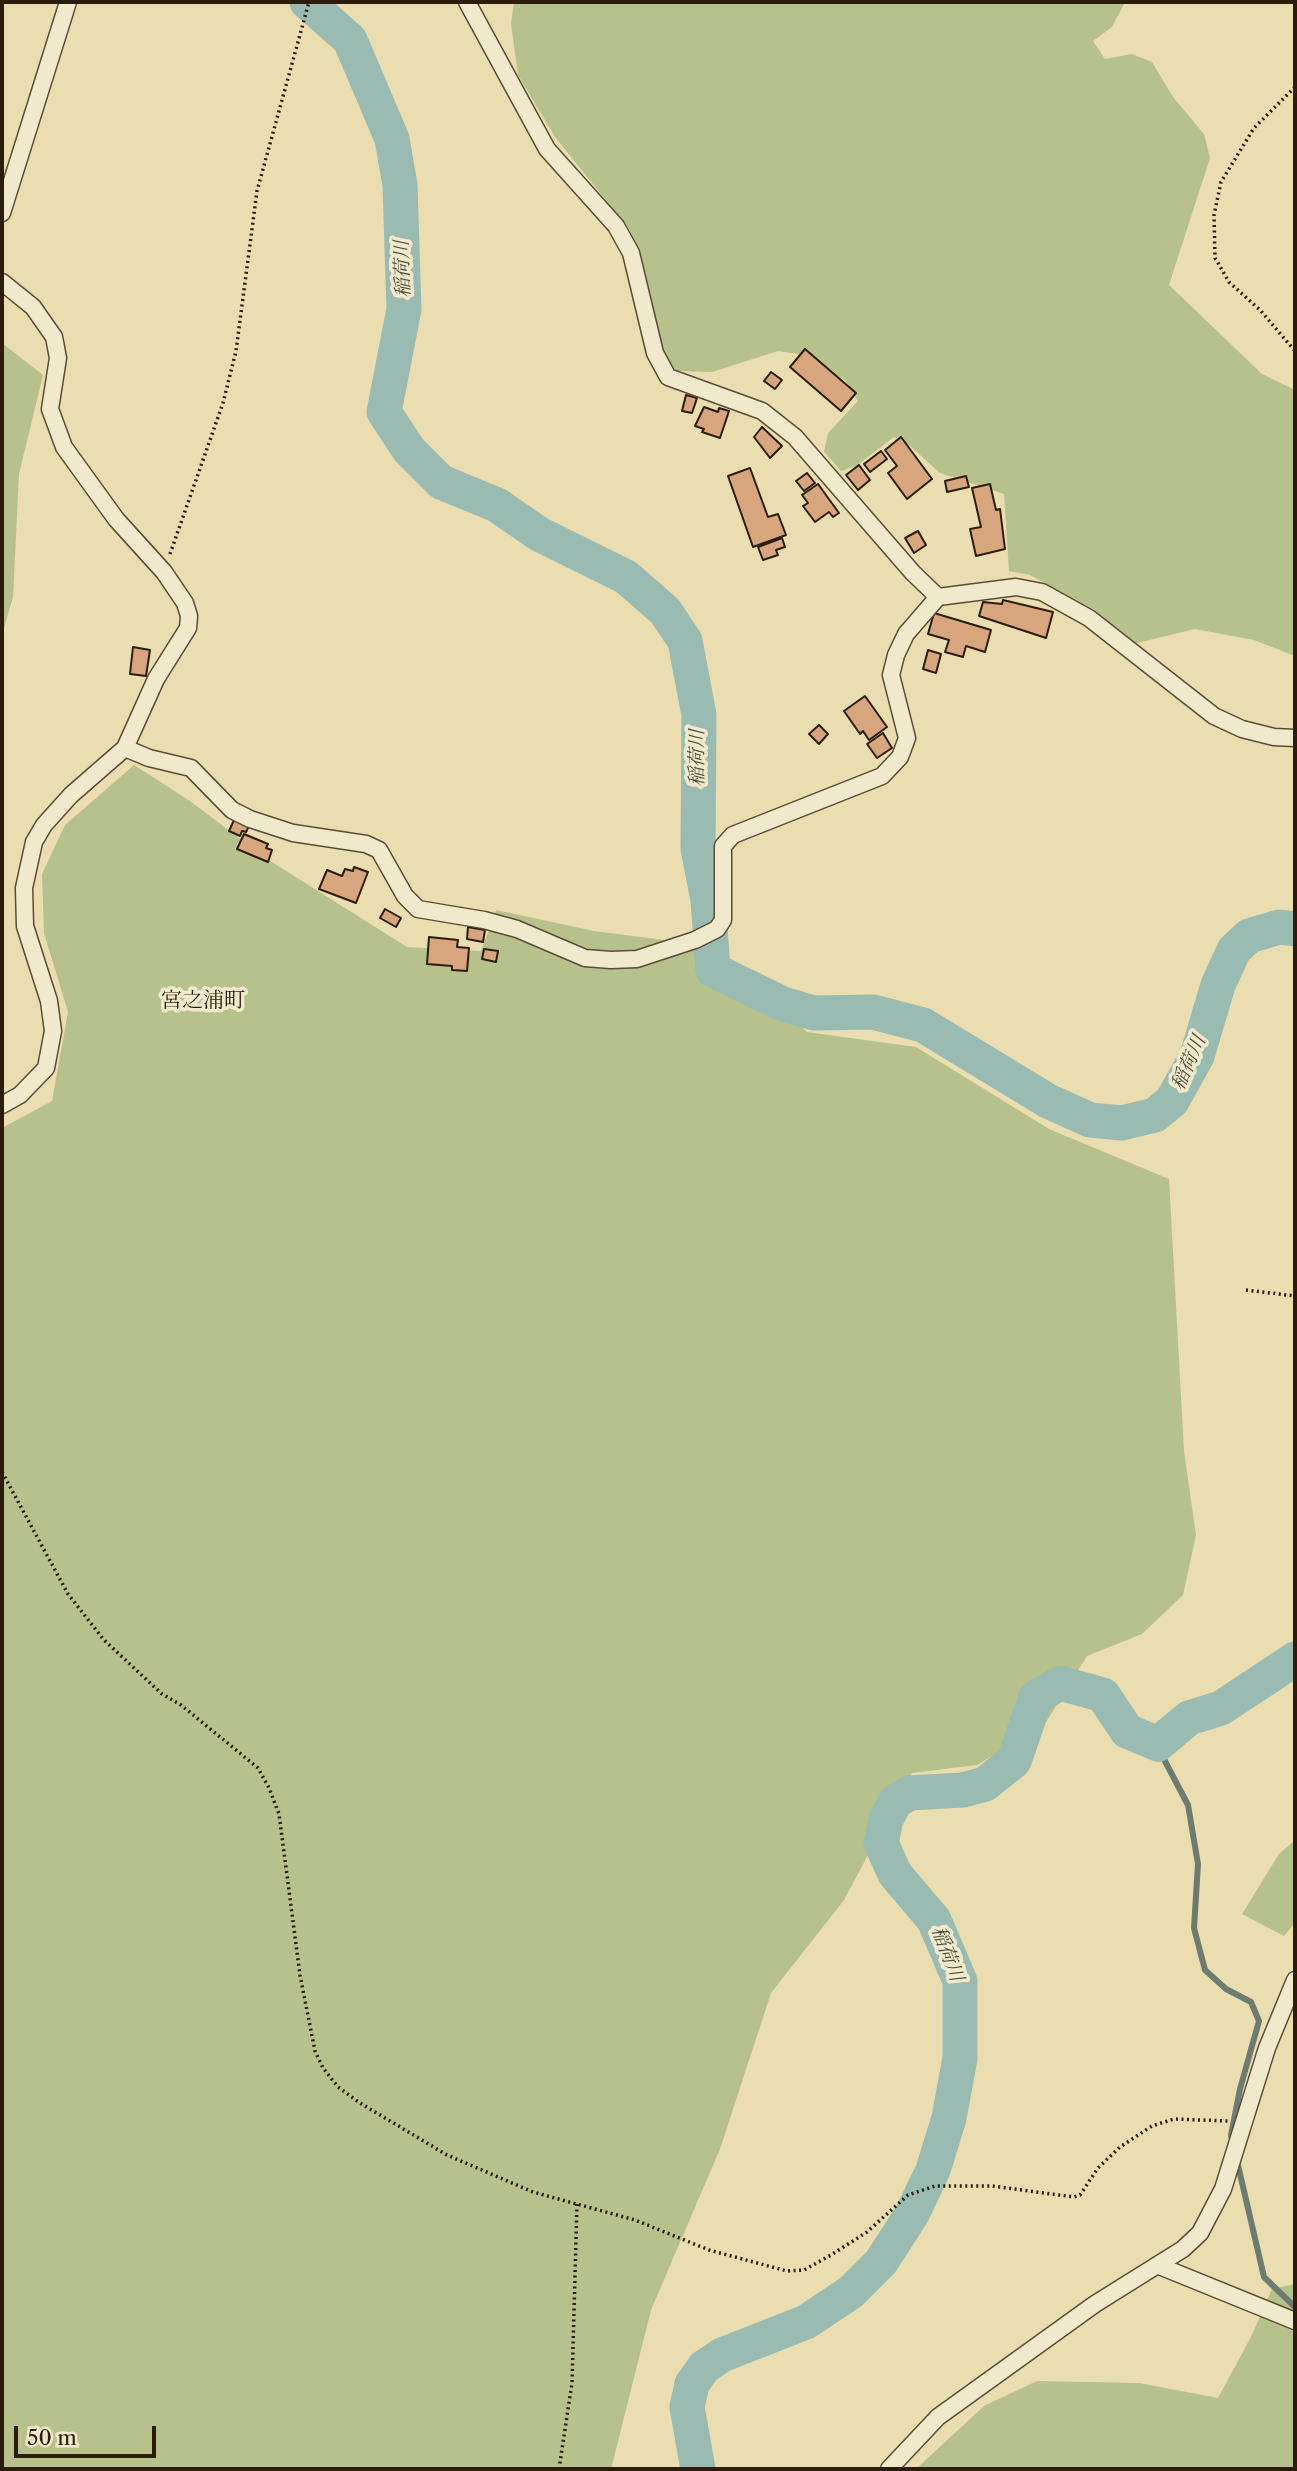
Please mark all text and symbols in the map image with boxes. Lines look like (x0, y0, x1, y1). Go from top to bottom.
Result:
water label: 稲荷川 (391, 240, 415, 298)
water label: 稲荷川 (687, 730, 709, 786)
district label: 宮之浦町 (161, 988, 245, 1014)
water label: 稲荷川 (1167, 1032, 1211, 1094)
water label: 稲荷川 (926, 1923, 968, 1985)
scale bar (18, 2412, 159, 2456)
text: 50 m (27, 2425, 77, 2450)

